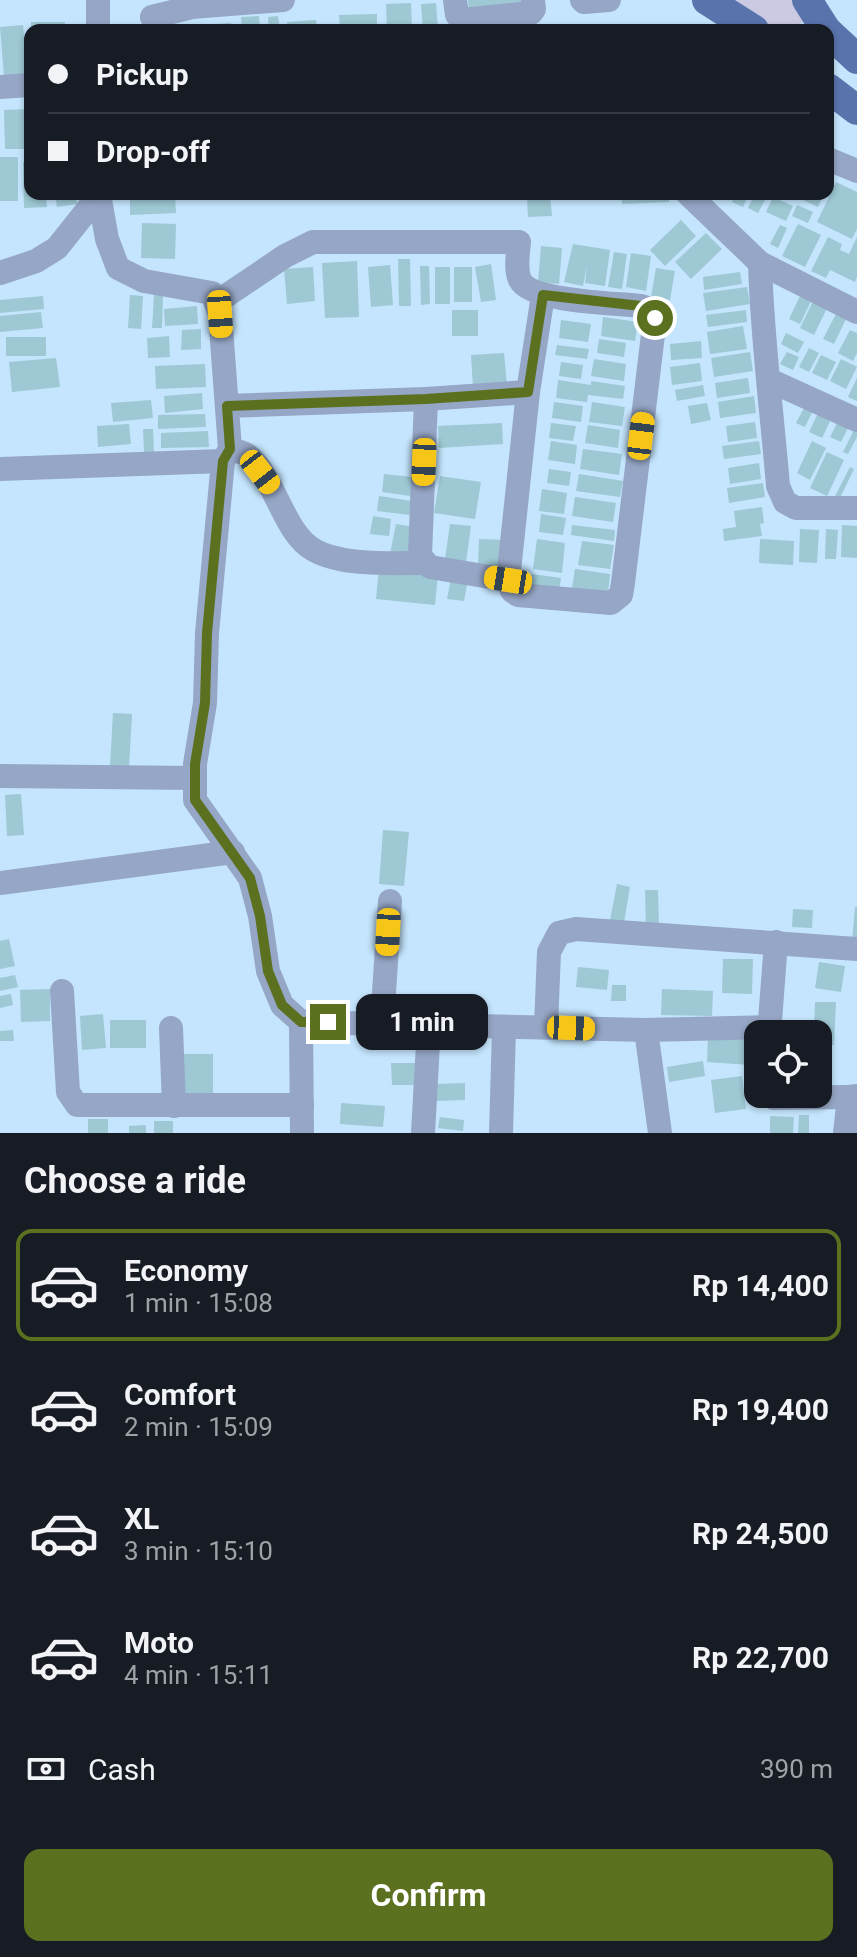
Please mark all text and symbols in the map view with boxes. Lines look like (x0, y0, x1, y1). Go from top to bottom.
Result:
text: Pickup (96, 57, 189, 92)
text: Drop-off (96, 134, 210, 169)
car (206, 289, 234, 339)
route start (637, 300, 673, 336)
car (626, 411, 656, 461)
car (411, 438, 437, 486)
car (236, 446, 284, 498)
car (482, 564, 534, 596)
car (375, 907, 401, 957)
callout: 1 min (356, 994, 488, 1050)
route end (310, 1004, 346, 1040)
text: 1 min (389, 1007, 455, 1037)
car (547, 1015, 595, 1041)
map controls (744, 1020, 832, 1108)
button: locate (744, 1020, 832, 1108)
text: Choose a ride (24, 1160, 246, 1202)
icon: car (28, 1249, 100, 1321)
text: Economy (124, 1253, 248, 1288)
text: Rp 14,400 (692, 1268, 829, 1303)
text: 1 min · 15:08 (124, 1288, 273, 1318)
icon: car (28, 1373, 100, 1445)
text: Comfort (124, 1377, 236, 1412)
text: Rp 19,400 (692, 1392, 829, 1427)
text: 2 min · 15:09 (124, 1412, 273, 1442)
icon: car (28, 1497, 100, 1569)
text: XL (124, 1501, 159, 1536)
text: Rp 24,500 (692, 1516, 829, 1551)
text: 3 min · 15:10 (124, 1536, 273, 1566)
icon: car (28, 1621, 100, 1693)
text: Moto (124, 1625, 194, 1660)
text: Rp 22,700 (692, 1640, 829, 1675)
text: 4 min · 15:11 (124, 1660, 273, 1690)
icon: cash (24, 1747, 68, 1791)
text: Cash (88, 1752, 156, 1787)
text: 390 m (760, 1754, 833, 1784)
button: Confirm (24, 1849, 833, 1941)

